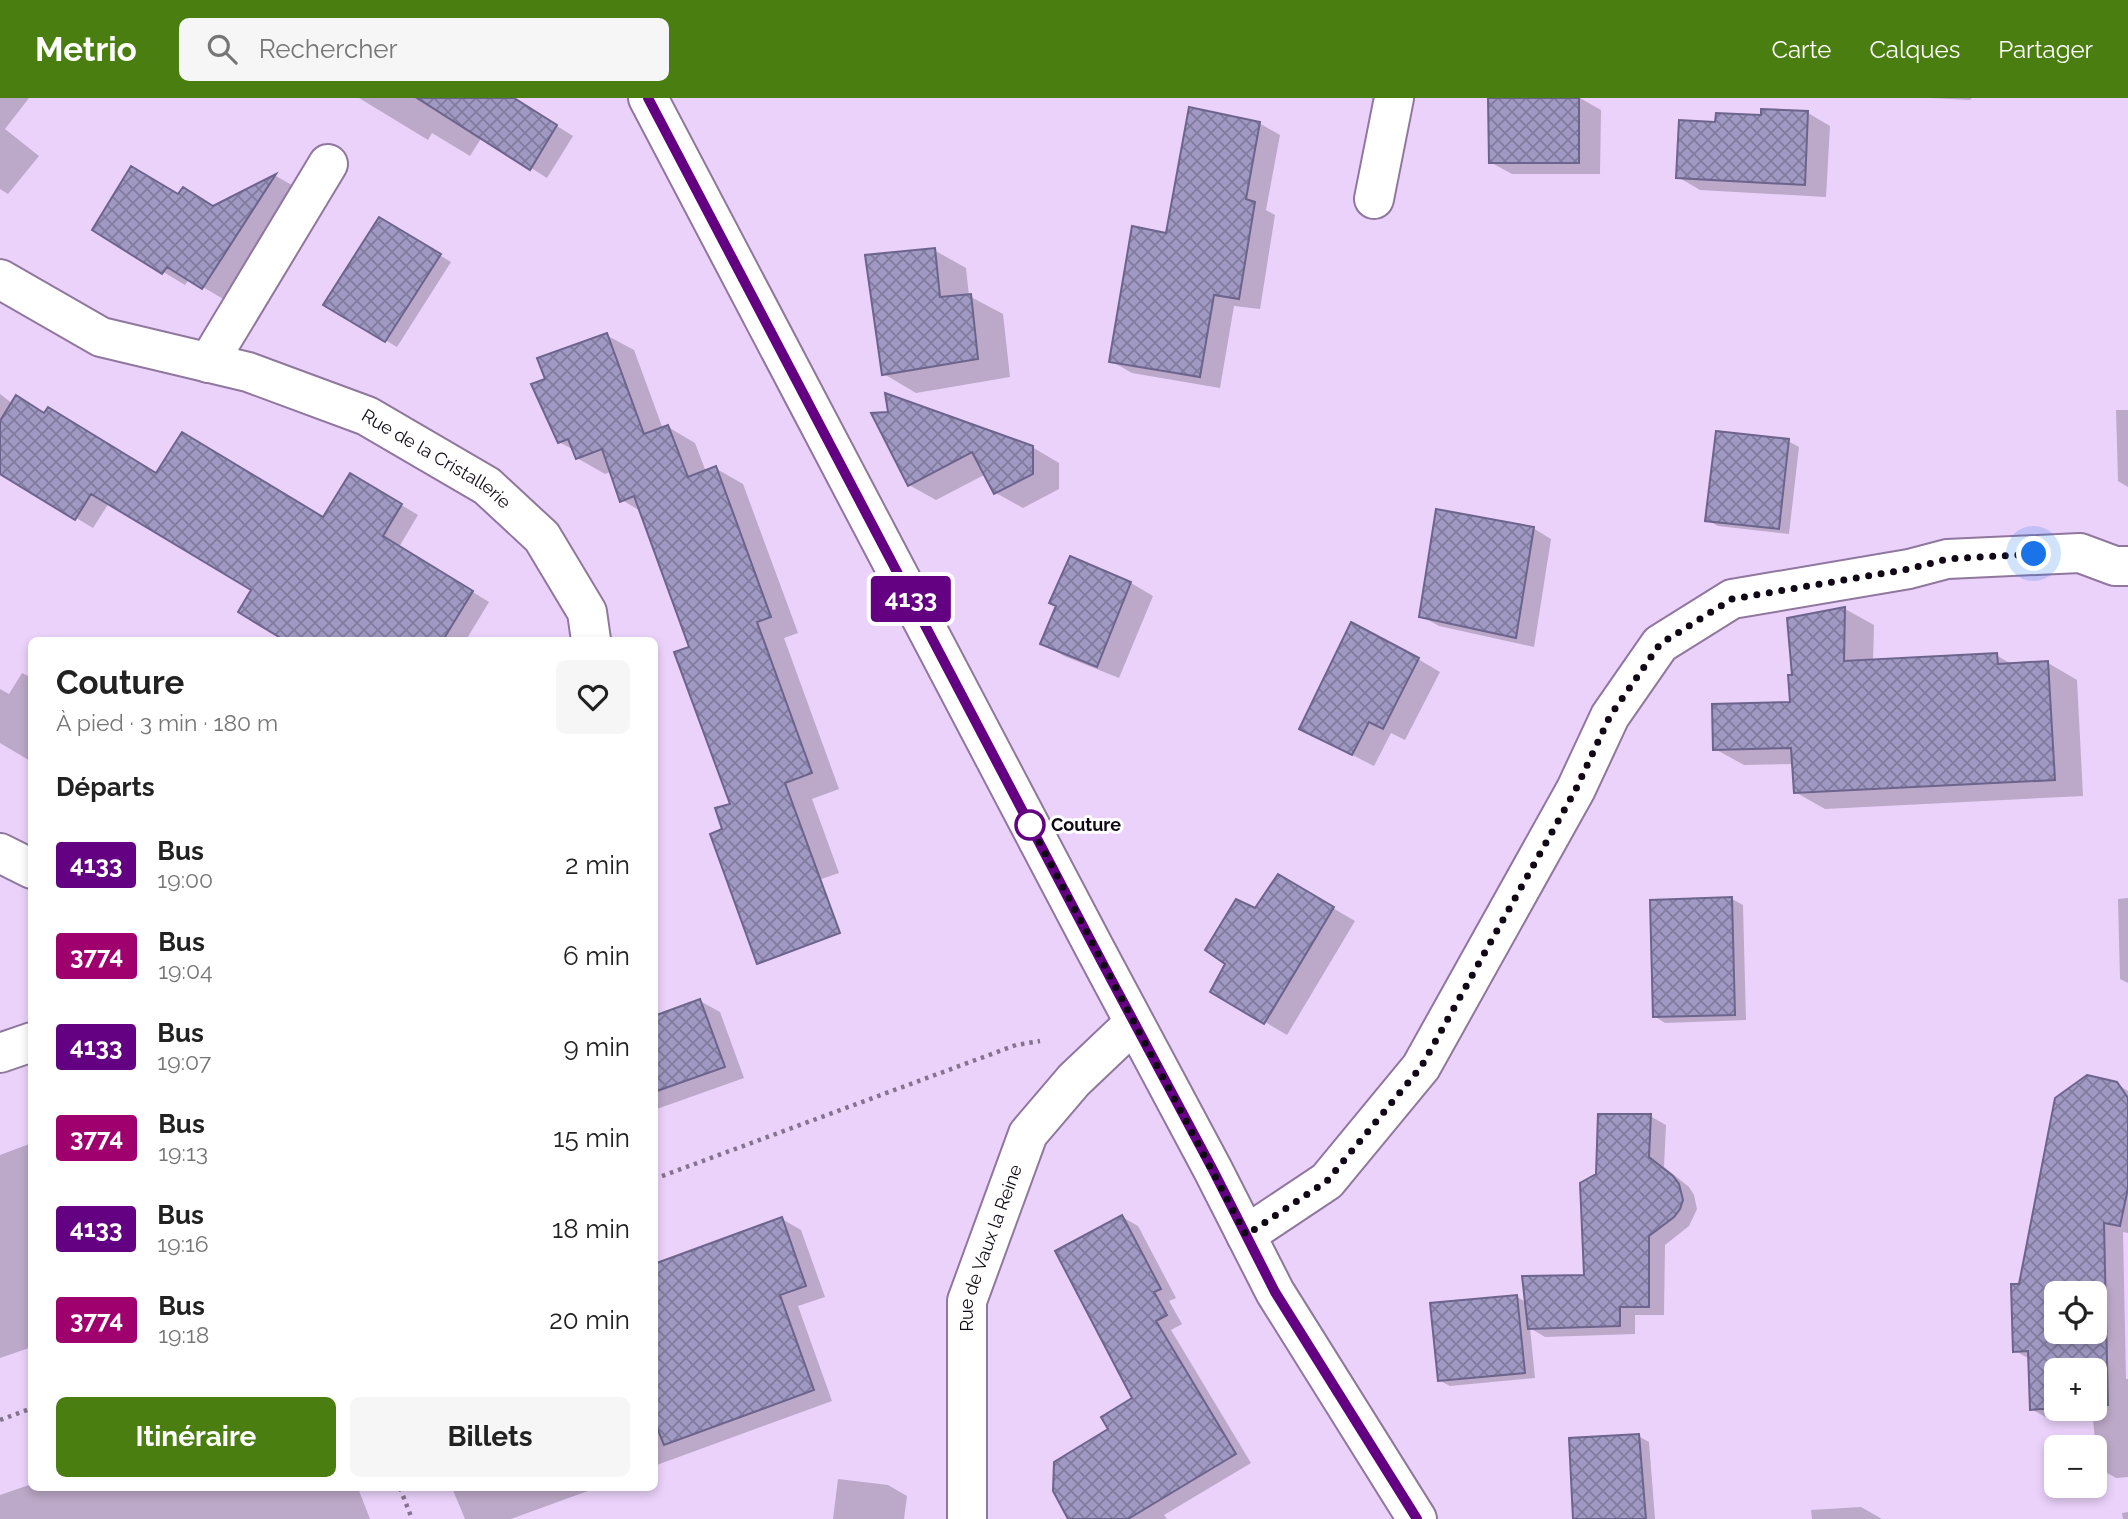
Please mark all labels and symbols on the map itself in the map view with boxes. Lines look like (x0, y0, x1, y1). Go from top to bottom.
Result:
street label: Rue de la Cristallerie (358, 404, 516, 513)
your location (2016, 536, 2051, 571)
line badge: 4133 (862, 576, 960, 622)
marker: Couture (1015, 810, 1045, 840)
place label: Couture (1051, 814, 1121, 835)
street label: Rue de Vaux la Reine (956, 1161, 1026, 1332)

